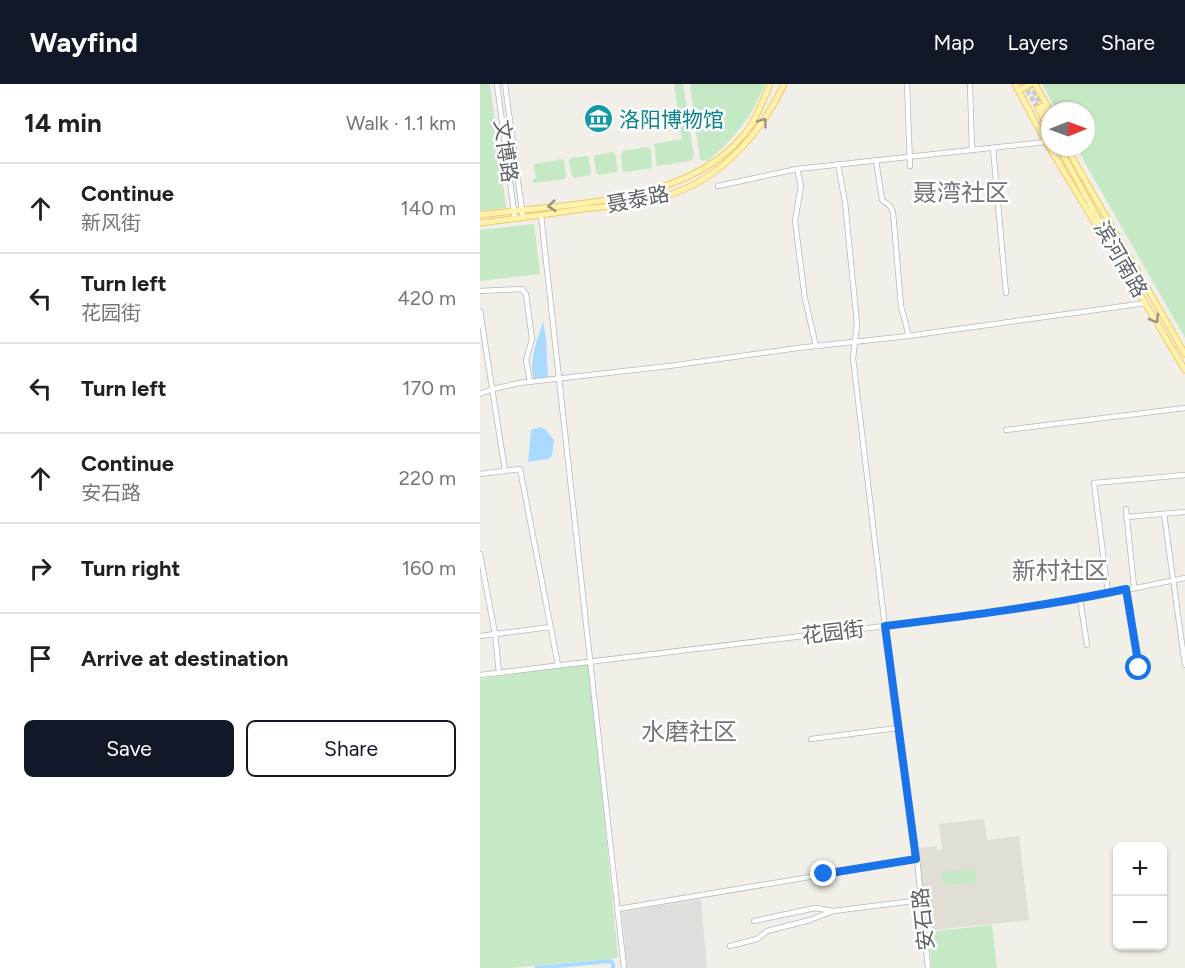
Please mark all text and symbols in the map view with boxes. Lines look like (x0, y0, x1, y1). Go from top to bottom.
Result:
text: Wayfind (30, 25, 138, 59)
text: Map (934, 30, 974, 55)
text: Layers (1007, 30, 1068, 55)
text: Share (1101, 30, 1155, 55)
north arrow (1041, 102, 1095, 156)
museum icon: 洛阳博物馆 (582, 103, 614, 135)
text: 14 min (24, 107, 102, 139)
place label: 洛阳博物馆 (619, 107, 724, 132)
text: Walk · 1.1 km (346, 111, 456, 135)
one-way arrow (756, 117, 767, 128)
street label: 文博路 (489, 118, 523, 184)
district label: 聂湾社区 (913, 178, 1009, 207)
text: Continue (81, 180, 174, 207)
street label: 聂泰路 (605, 181, 671, 217)
icon: ahead (24, 192, 57, 225)
text: 140 m (401, 196, 456, 220)
one-way arrow (547, 199, 556, 212)
text: 新风街 (81, 211, 141, 235)
street label: 滨河南路 (1089, 216, 1153, 302)
text: Turn left (81, 270, 167, 297)
icon: left (24, 282, 57, 315)
text: 420 m (398, 286, 456, 310)
text: 花园街 (81, 301, 141, 325)
one-way arrow (1148, 313, 1160, 323)
icon: left (24, 372, 57, 405)
text: Turn left (81, 375, 167, 402)
text: 170 m (402, 376, 456, 400)
text: Continue (81, 450, 174, 477)
icon: ahead (24, 462, 57, 495)
text: 220 m (399, 466, 456, 490)
text: 安石路 (81, 481, 141, 505)
icon: right (24, 552, 57, 585)
text: Turn right (81, 555, 180, 582)
text: 160 m (402, 556, 456, 580)
district label: 新村社区 (1012, 556, 1108, 585)
street label: 花园街 (800, 616, 866, 648)
icon: arrive (24, 642, 57, 675)
text: Arrive at destination (81, 645, 289, 672)
route start (1125, 654, 1151, 680)
district label: 水磨社区 (641, 717, 737, 746)
button: Save (24, 720, 234, 777)
button: Share (246, 720, 456, 777)
map controls (1113, 842, 1167, 950)
button: + (1113, 842, 1167, 896)
route end (810, 860, 836, 886)
street label: 安石路 (907, 886, 939, 952)
button: − (1113, 896, 1167, 950)

